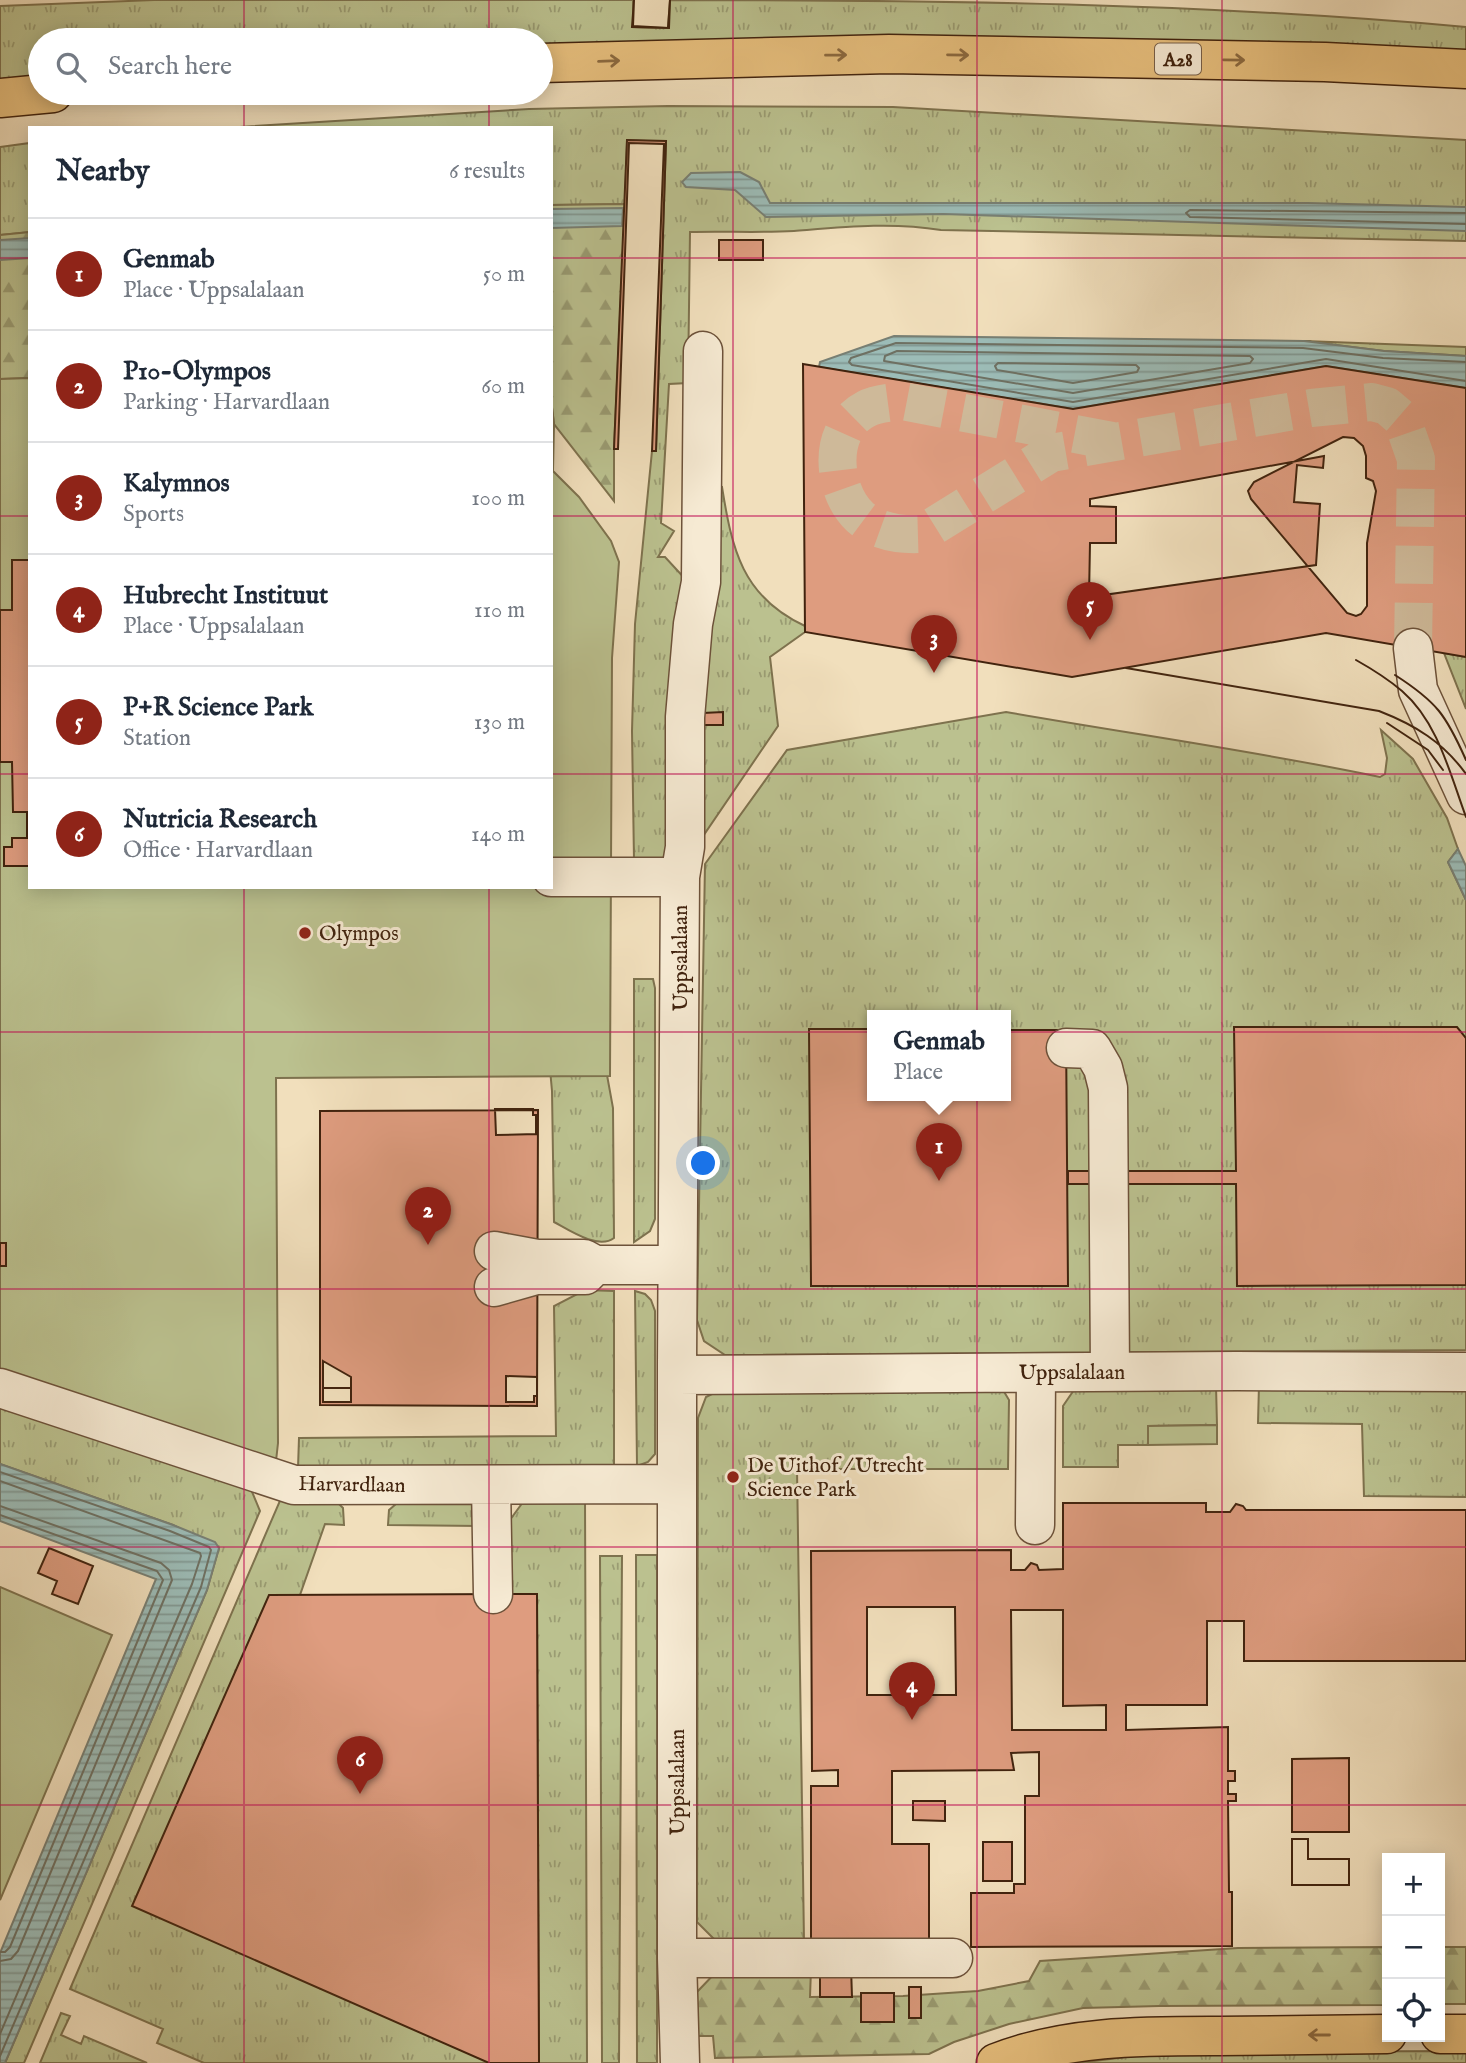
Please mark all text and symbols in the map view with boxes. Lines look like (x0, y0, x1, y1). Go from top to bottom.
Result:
search box (28, 28, 553, 105)
road number: A28 (1155, 44, 1201, 74)
icon: search (52, 48, 90, 86)
one-way arrow (825, 48, 848, 62)
one-way arrow (946, 48, 969, 62)
text: Search here (108, 50, 232, 83)
one-way arrow (1222, 54, 1245, 67)
one-way arrow (597, 55, 620, 68)
text: Nearby (56, 153, 149, 191)
text: 6 results (449, 157, 525, 186)
text: Genmab (123, 243, 215, 276)
text: 1 (75, 260, 83, 289)
text: 50 m (483, 260, 525, 289)
text: Place · Uppsalalaan (123, 276, 305, 305)
text: P10-Olympos (123, 355, 271, 388)
text: 2 (74, 372, 84, 401)
text: 60 m (481, 372, 525, 401)
text: Parking · Harvardlaan (123, 388, 330, 417)
text: Kalymnos (123, 467, 230, 500)
text: 3 (75, 484, 83, 513)
text: 100 m (471, 484, 525, 513)
text: Sports (123, 500, 184, 529)
text: Hubrecht Instituut (123, 579, 328, 612)
pin: 5 (1067, 582, 1113, 640)
text: 4 (73, 596, 85, 625)
text: 110 m (474, 596, 525, 625)
text: Place · Uppsalalaan (123, 612, 305, 641)
pin: 3 (911, 615, 957, 673)
text: P+R Science Park (123, 691, 313, 724)
text: 5 (75, 708, 83, 737)
text: 130 m (474, 708, 525, 737)
text: Station (123, 724, 191, 753)
text: Nutricia Research (123, 803, 317, 836)
text: 6 (74, 820, 84, 849)
text: 140 m (471, 820, 525, 849)
text: Office · Harvardlaan (123, 836, 313, 865)
street label: Uppsalalaan (668, 905, 695, 1011)
place label: Olympos (319, 921, 399, 948)
marker: Olympos (297, 925, 313, 941)
popup (867, 1010, 1011, 1101)
text: Genmab (893, 1025, 985, 1058)
text: Place (893, 1058, 943, 1087)
pin: 1 (916, 1123, 962, 1181)
your location (686, 1146, 720, 1180)
pin: 2 (405, 1187, 451, 1245)
street label: Uppsalalaan (1019, 1360, 1125, 1387)
place label: De Uithof / Utrecht Science Park (747, 1453, 924, 1504)
marker: De Uithof / Utrecht Science Park (725, 1469, 741, 1485)
street label: Harvardlaan (298, 1471, 406, 1500)
pin: 4 (889, 1662, 935, 1720)
street label: Uppsalalaan (665, 1729, 692, 1835)
pin: 6 (337, 1736, 383, 1794)
map controls (1382, 1853, 1445, 2042)
button: + (1382, 1853, 1445, 1916)
button: − (1382, 1916, 1445, 1979)
button: locate (1382, 1979, 1445, 2042)
one-way arrow (1308, 2028, 1331, 2042)

